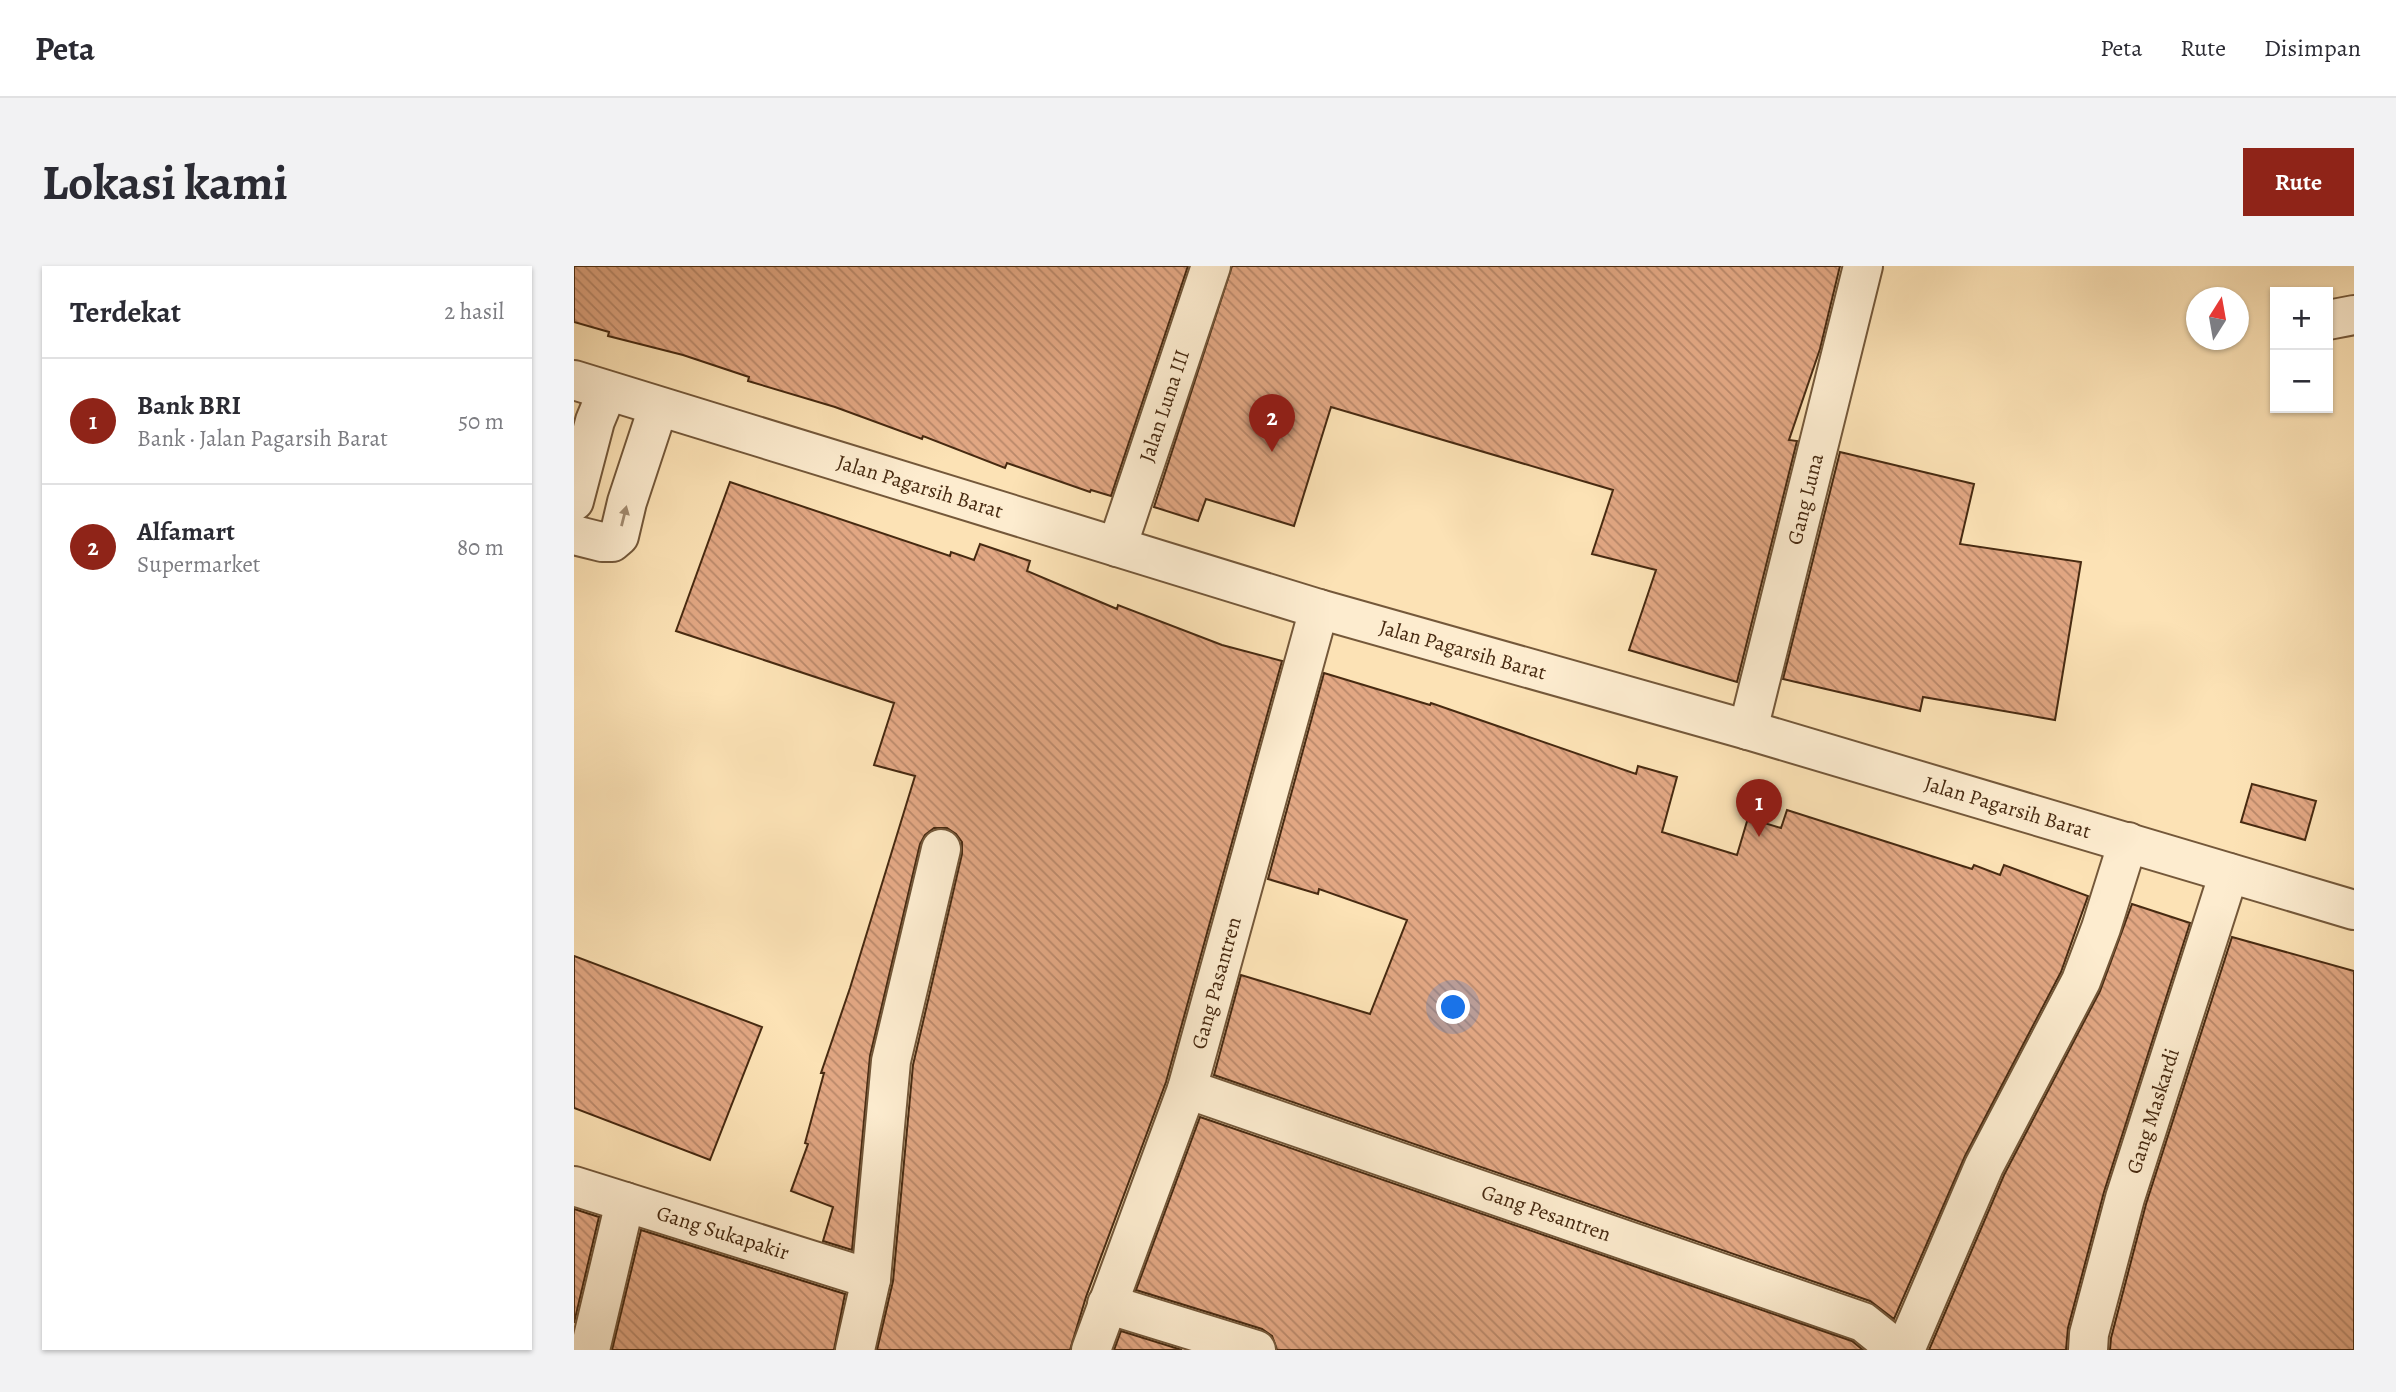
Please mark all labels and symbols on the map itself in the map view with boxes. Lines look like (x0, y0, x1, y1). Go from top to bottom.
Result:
north arrow (2186, 287, 2249, 350)
street label: Jalan Luna III (1132, 346, 1196, 466)
pin: 2 (1249, 394, 1295, 452)
street label: Jalan Pagarsih Barat (834, 448, 1007, 525)
street label: Gang Luna (1780, 450, 1830, 548)
one-way arrow (619, 505, 630, 527)
street label: Jalan Pagarsih Barat (1376, 613, 1550, 687)
street label: Jalan Pagarsih Barat (1921, 769, 2094, 845)
pin: 1 (1736, 779, 1782, 837)
street label: Gang Pasantren (1185, 914, 1248, 1052)
your location (1436, 990, 1470, 1024)
street label: Gang Maskardi (2120, 1045, 2186, 1177)
street label: Gang Pesantren (1478, 1178, 1615, 1248)
street label: Gang Sukapakir (653, 1199, 793, 1267)

